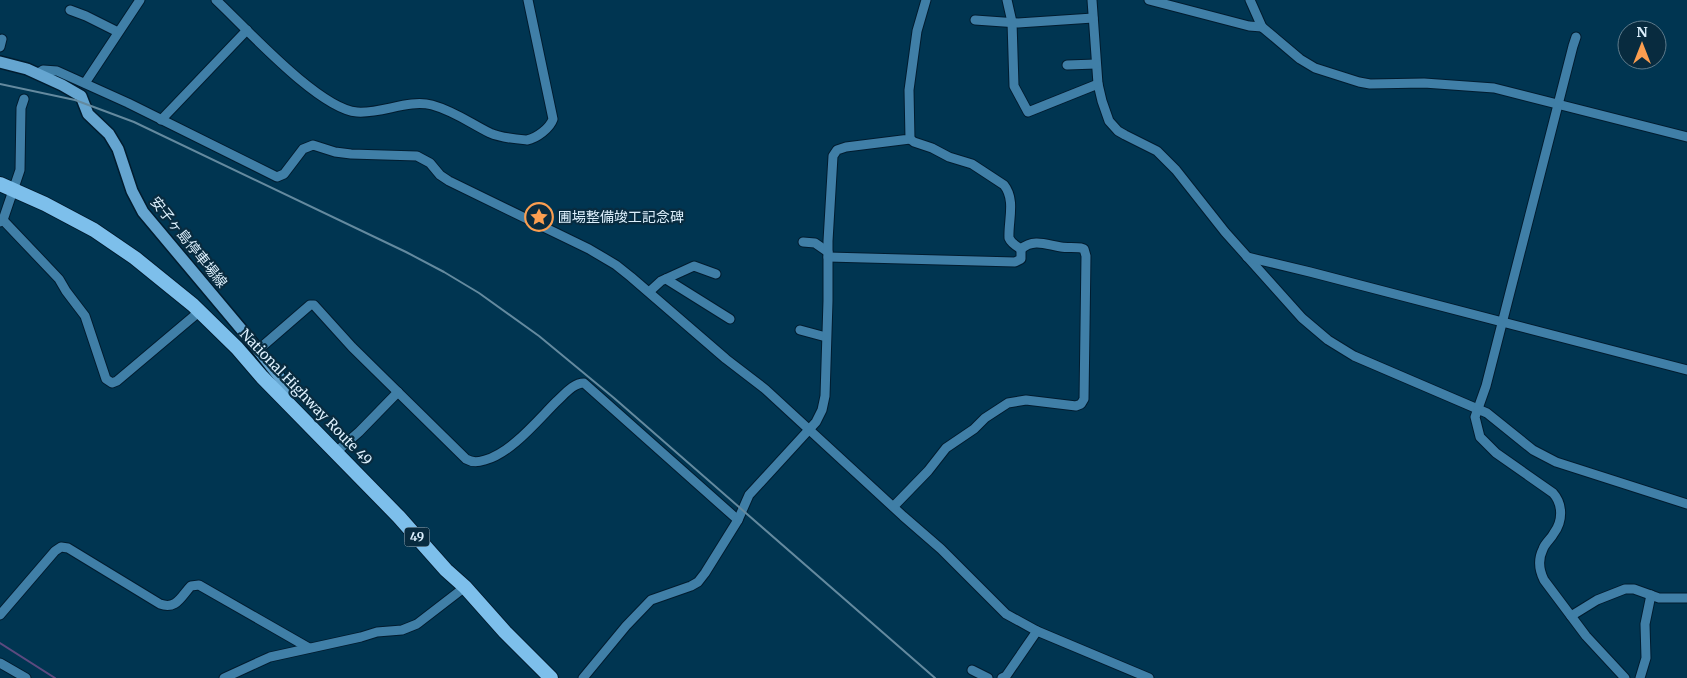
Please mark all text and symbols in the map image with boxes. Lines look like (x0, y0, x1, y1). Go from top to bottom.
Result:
north arrow (1617, 20, 1667, 70)
text: N (1636, 23, 1648, 41)
street label: 安子ヶ島停車場線 (147, 193, 231, 291)
place icon: 圃場整備竣工記念碑 (524, 202, 554, 232)
place label: 圃場整備竣工記念碑 (558, 208, 684, 226)
street label: National Highway Route 49 (236, 325, 376, 469)
road number: 49 (404, 528, 430, 546)

